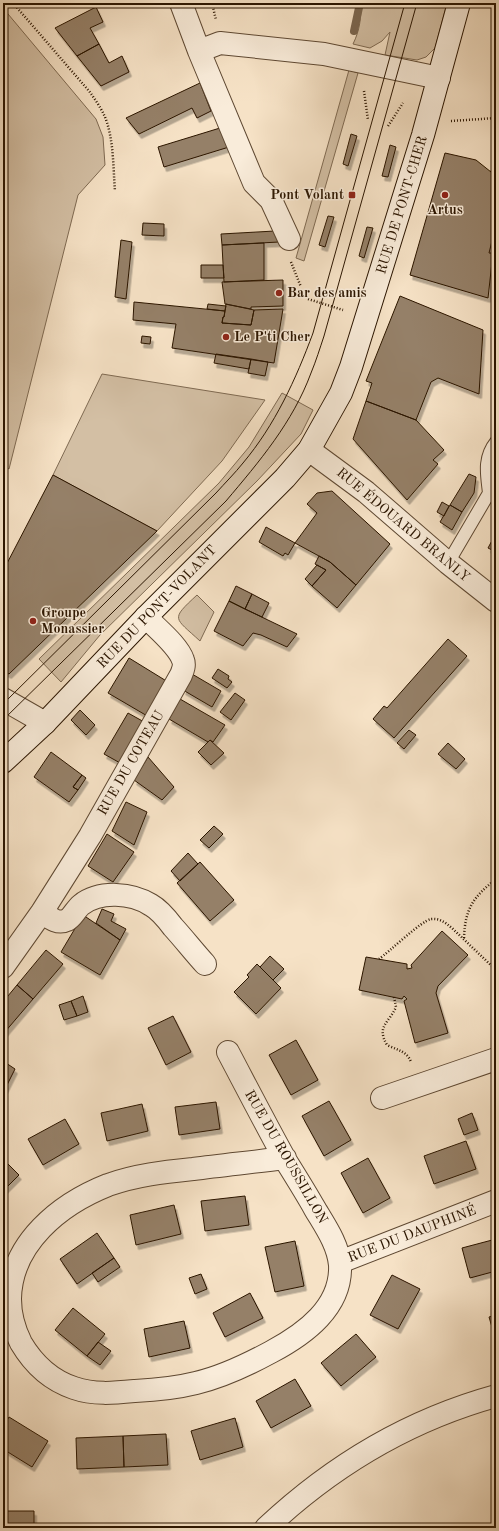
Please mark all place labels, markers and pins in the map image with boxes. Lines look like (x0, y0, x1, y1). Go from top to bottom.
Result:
place label: Pont Volant (270, 188, 344, 202)
marker: Pont Volant (347, 190, 357, 200)
marker: Artus (440, 190, 450, 200)
place label: Artus (427, 203, 463, 217)
place label: Bar des amis (287, 286, 367, 300)
marker: Bar des amis (274, 288, 284, 298)
place label: Le P'ti Cher (234, 330, 310, 344)
marker: Le P'ti Cher (221, 332, 231, 342)
place label: Groupe Monassier (41, 606, 104, 636)
marker: Groupe Monassier (28, 616, 38, 626)

